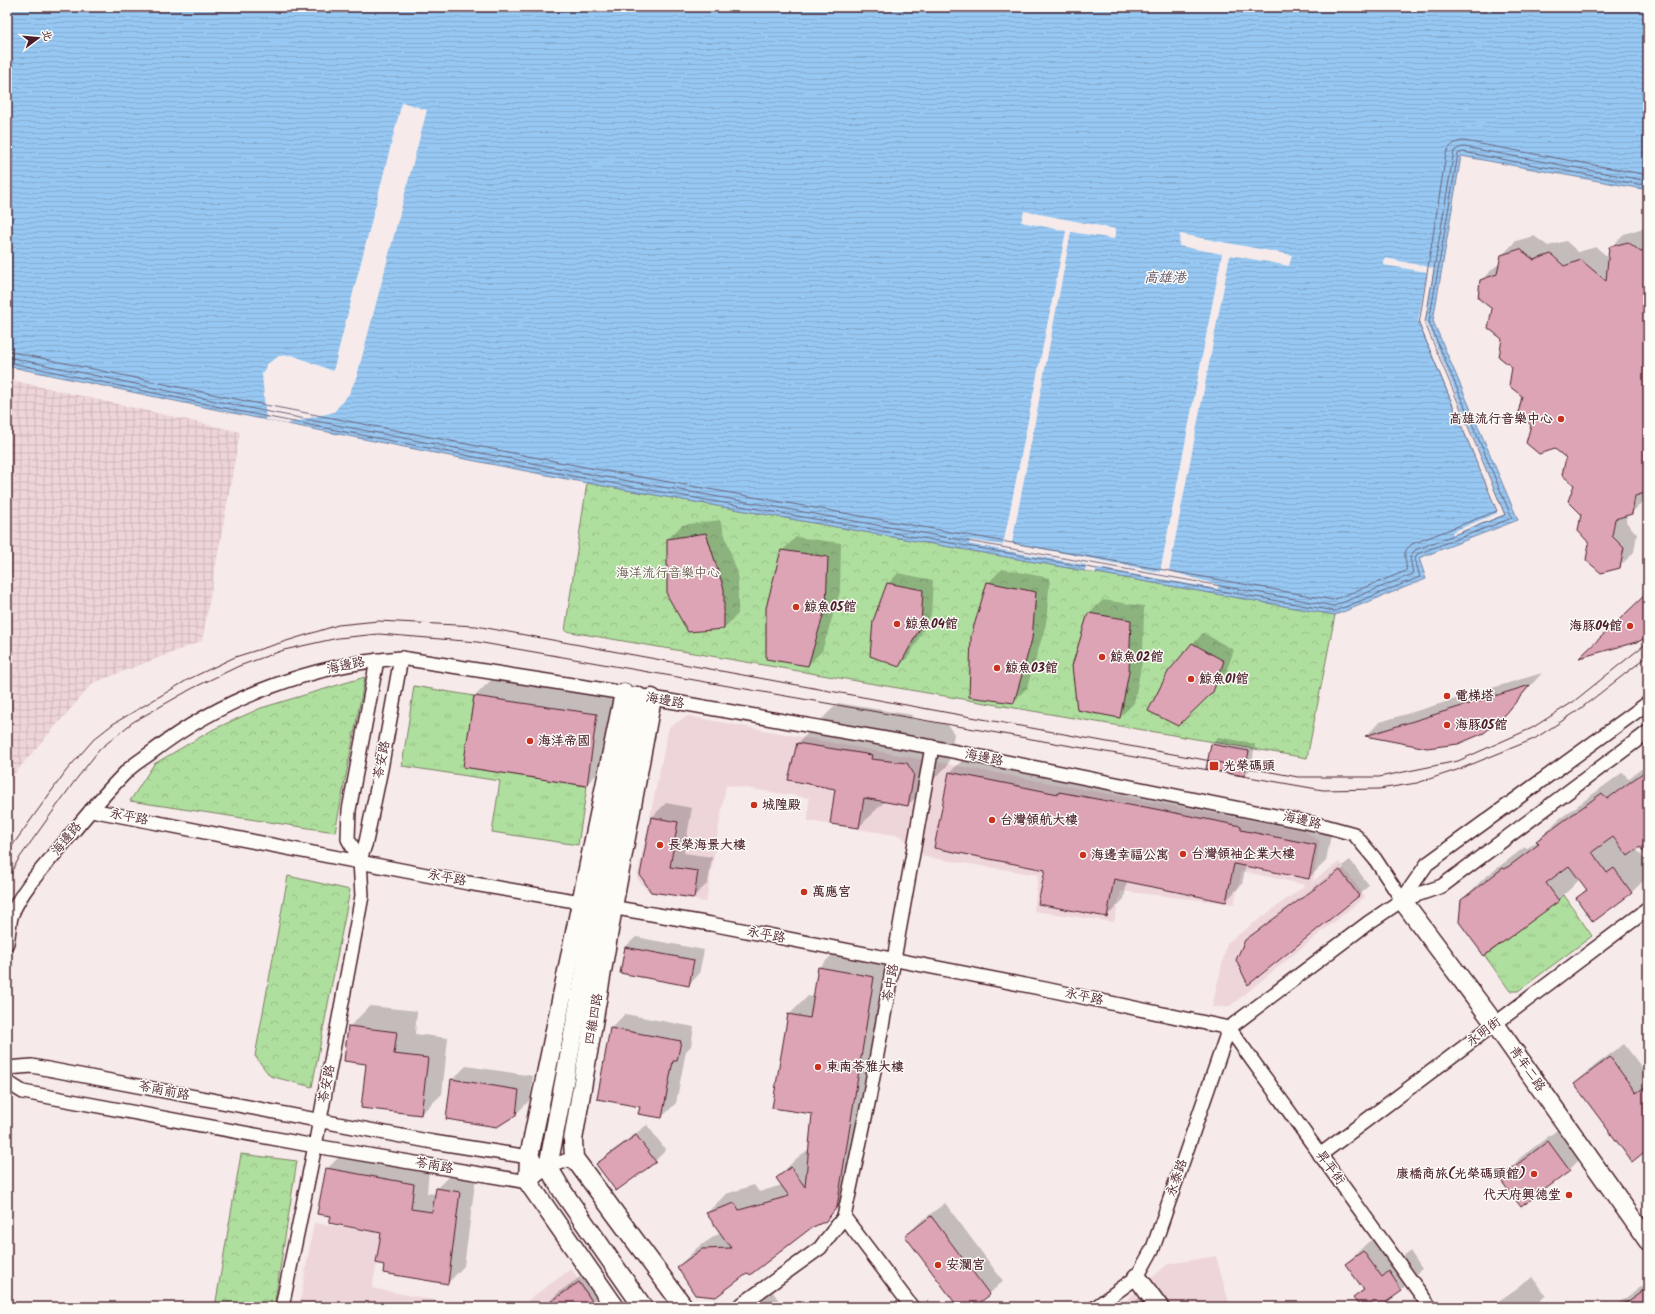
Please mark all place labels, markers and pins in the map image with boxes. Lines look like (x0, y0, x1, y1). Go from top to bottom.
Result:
place label: 高雄流行音樂中心 (1449, 409, 1553, 430)
marker: 高雄流行音樂中心 (1556, 414, 1566, 424)
place label: 鯨魚05館 (804, 597, 856, 618)
marker: 鯨魚05館 (791, 602, 801, 612)
place label: 鯨魚04館 (905, 614, 958, 635)
place label: 海豚04館 (1569, 616, 1622, 637)
marker: 鯨魚04館 (892, 619, 902, 629)
marker: 海豚04館 (1625, 621, 1635, 631)
place label: 鯨魚02館 (1110, 647, 1163, 668)
marker: 鯨魚02館 (1097, 652, 1107, 662)
place label: 鯨魚03館 (1005, 658, 1058, 679)
marker: 鯨魚03館 (992, 663, 1002, 673)
place label: 鯨魚01館 (1199, 669, 1249, 690)
marker: 鯨魚01館 (1186, 674, 1196, 684)
place label: 電梯塔 (1455, 686, 1494, 707)
marker: 電梯塔 (1442, 691, 1452, 701)
place label: 海豚05館 (1455, 715, 1507, 736)
marker: 海豚05館 (1442, 720, 1452, 730)
place label: 海洋帝國 (538, 731, 590, 752)
marker: 海洋帝國 (525, 736, 535, 746)
place label: 光榮碼頭 (1223, 756, 1275, 777)
marker: 光榮碼頭 (1208, 760, 1220, 772)
place label: 城隍殿 (762, 795, 801, 816)
marker: 城隍殿 (749, 800, 759, 810)
place label: 台灣領航大樓 (1000, 810, 1078, 831)
marker: 台灣領航大樓 (987, 815, 997, 825)
place label: 長榮海景大樓 (668, 835, 746, 856)
marker: 長榮海景大樓 (655, 840, 665, 850)
place label: 台灣領袖企業大樓 (1191, 844, 1295, 865)
place label: 海邊幸福公寓 (1091, 845, 1169, 866)
marker: 台灣領袖企業大樓 (1178, 849, 1188, 859)
marker: 海邊幸福公寓 (1078, 850, 1088, 860)
place label: 萬應宮 (812, 882, 851, 903)
marker: 萬應宮 (799, 887, 809, 897)
place label: 東南苓雅大樓 (826, 1057, 904, 1078)
marker: 東南苓雅大樓 (813, 1062, 823, 1072)
place label: 康橋商旅(光榮碼頭館) (1396, 1164, 1526, 1185)
marker: 康橋商旅(光榮碼頭館) (1529, 1169, 1539, 1179)
place label: 代天府興德堂 (1483, 1185, 1561, 1206)
marker: 代天府興德堂 (1564, 1190, 1574, 1200)
place label: 安瀾宮 (946, 1255, 985, 1276)
marker: 安瀾宮 (933, 1260, 943, 1270)

